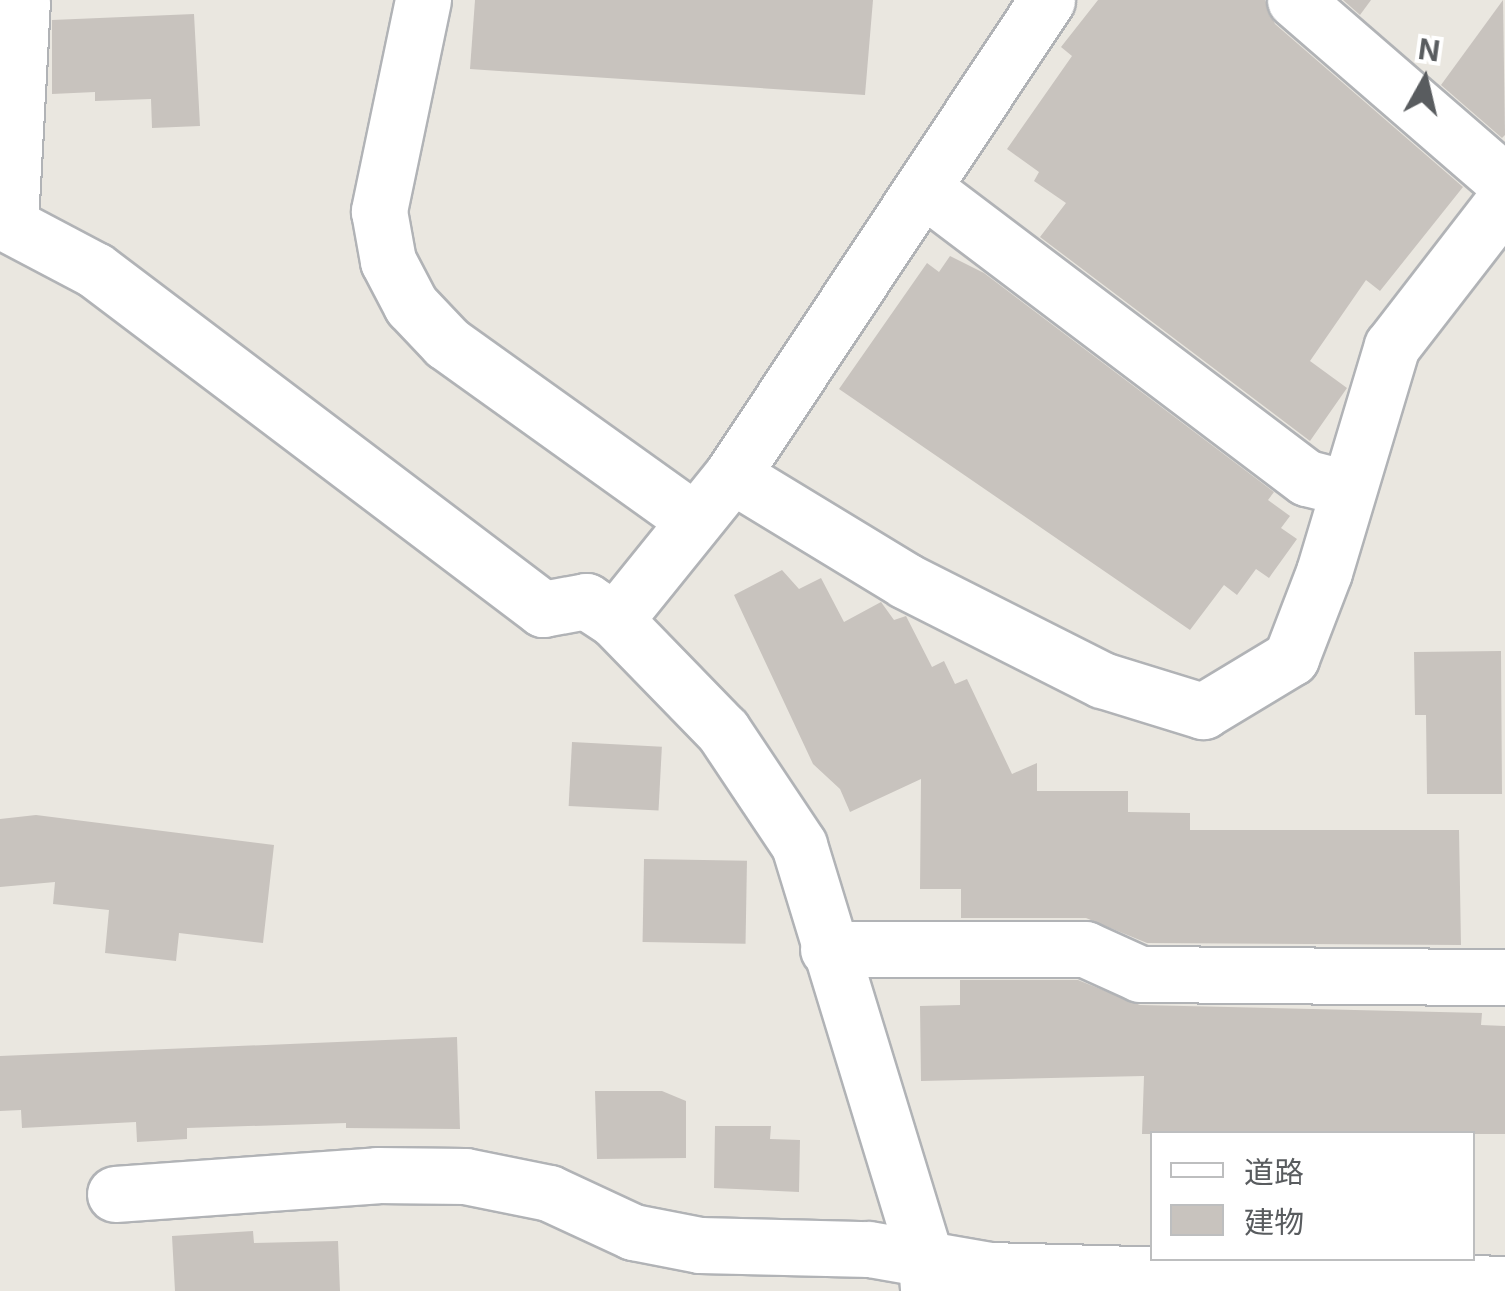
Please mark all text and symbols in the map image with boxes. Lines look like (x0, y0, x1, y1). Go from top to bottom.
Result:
north arrow (1375, 30, 1475, 130)
text: N (1416, 32, 1442, 69)
legend (1150, 1131, 1475, 1261)
text: 道路 (1244, 1154, 1304, 1190)
text: 建物 (1244, 1204, 1304, 1240)

